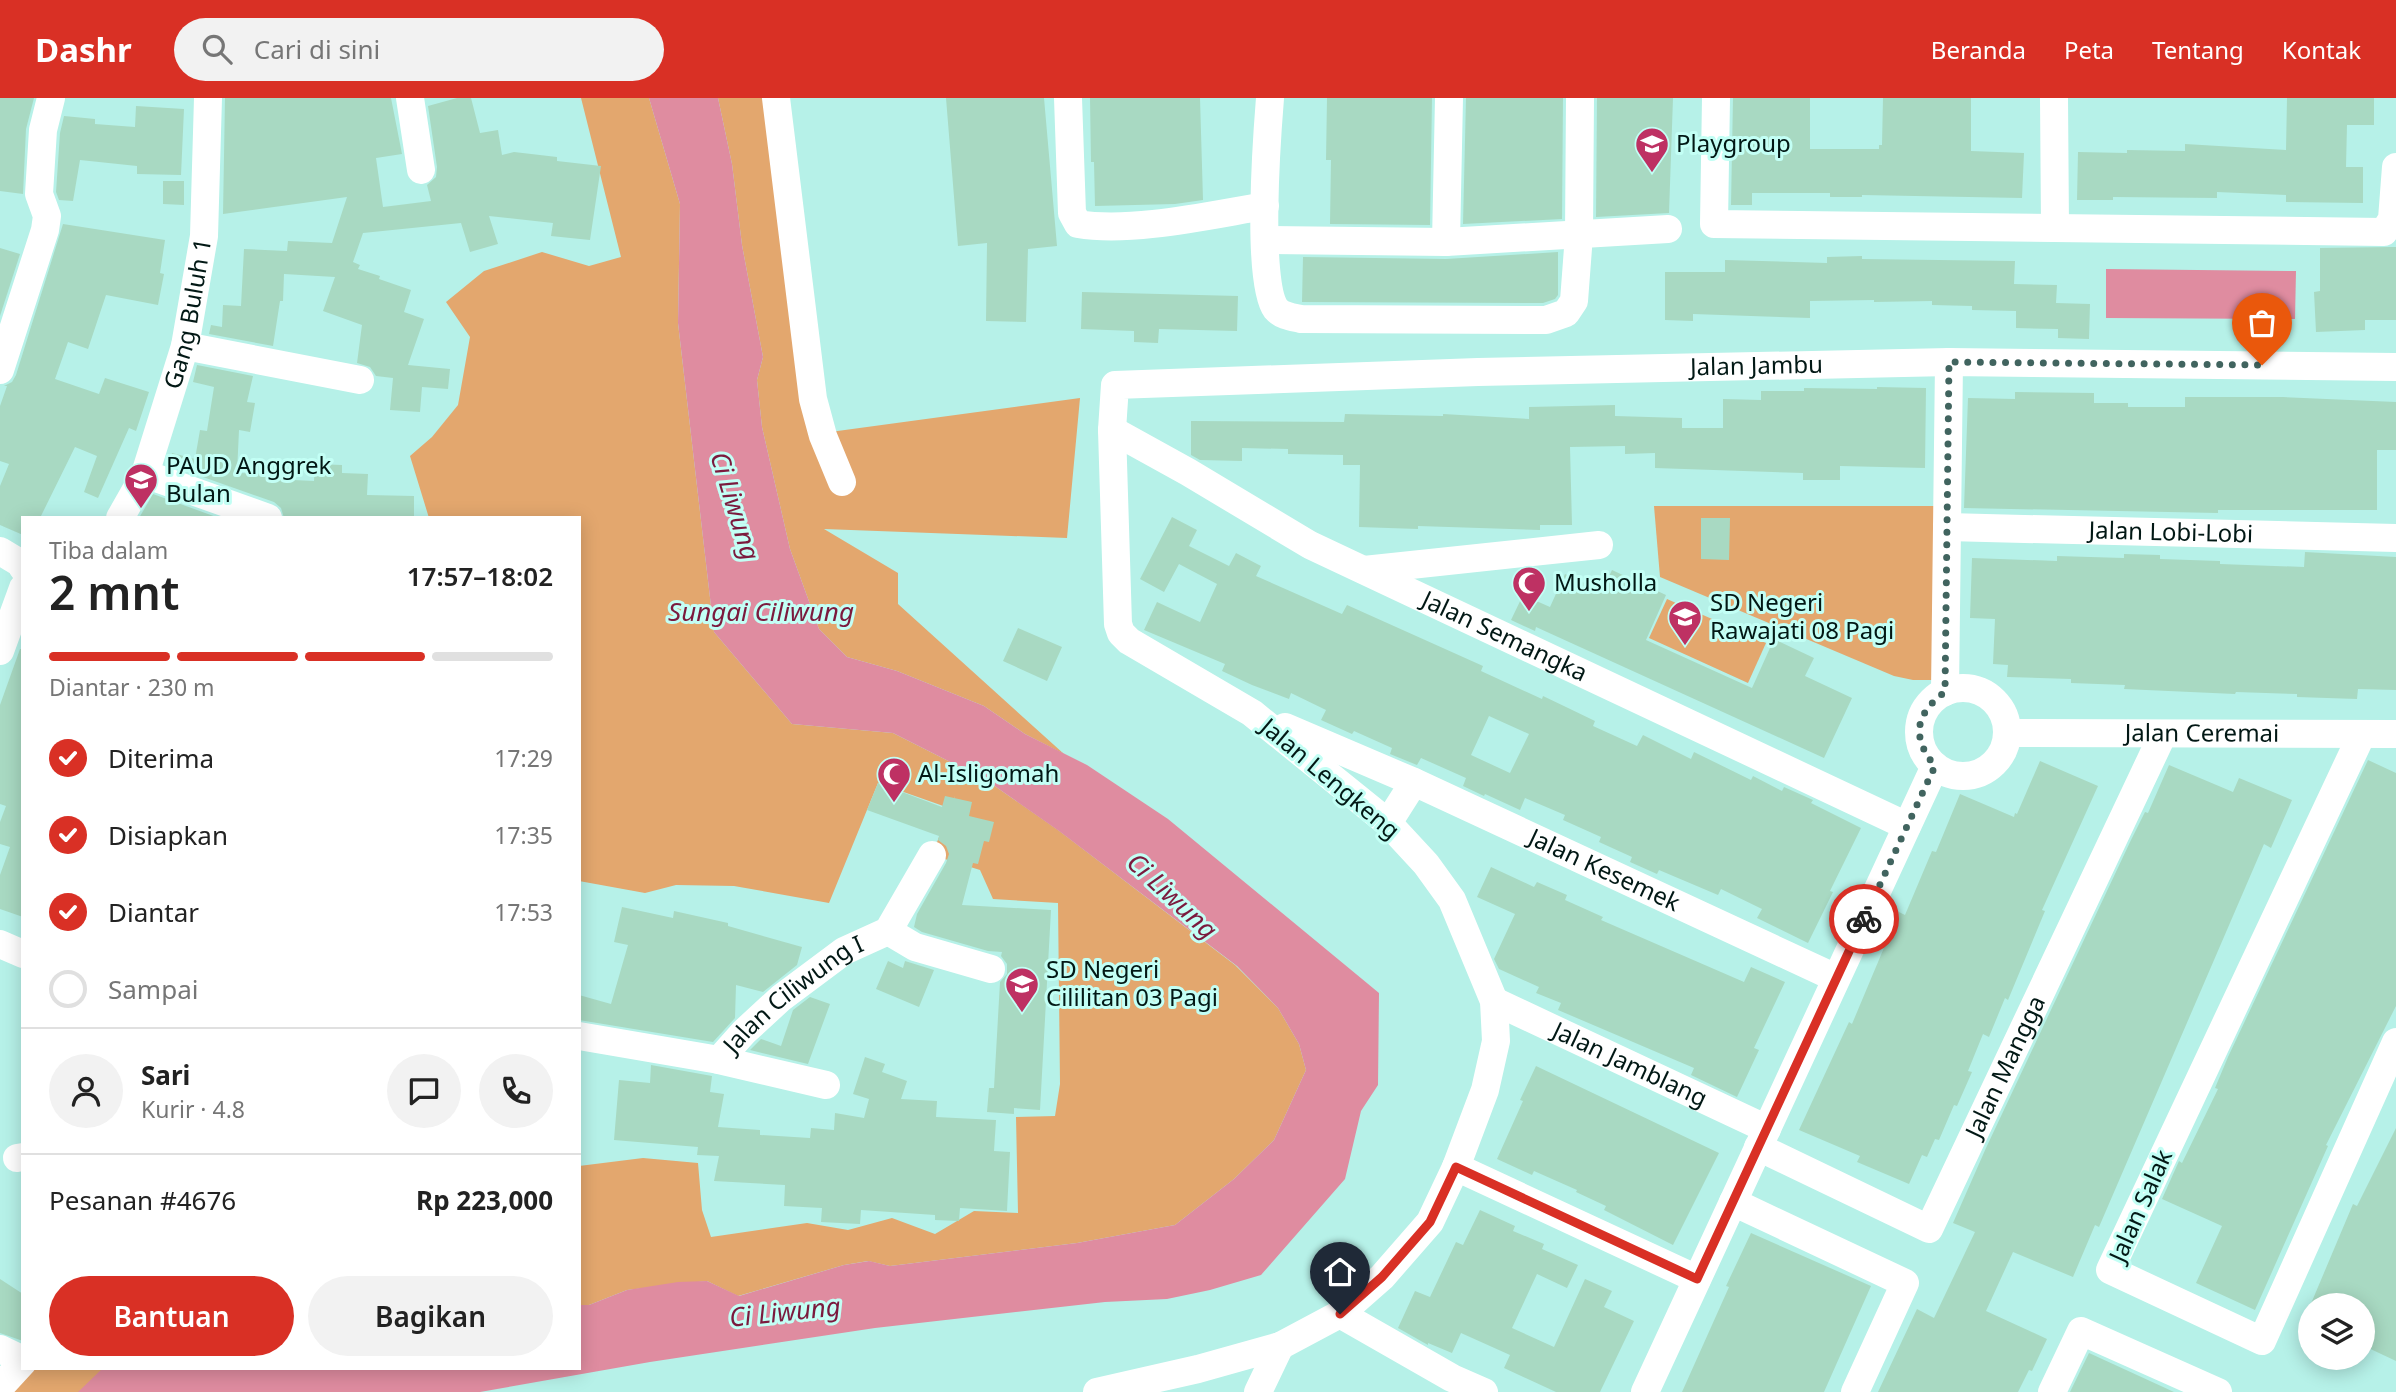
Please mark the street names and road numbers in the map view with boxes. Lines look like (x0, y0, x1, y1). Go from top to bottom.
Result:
street label: Gang Buluh 1 (155, 236, 218, 393)
street label: Jalan Jambu (1688, 347, 1823, 383)
street label: Jalan Lobi-Lobi (2086, 512, 2254, 549)
street label: Jalan Semangka (1415, 581, 1593, 688)
street label: Jalan Lengkeng (1253, 709, 1408, 846)
street label: Jalan Ceremai (2123, 715, 2279, 749)
street label: Jalan Kesemek (1522, 819, 1686, 918)
street label: Jalan Ciliwung I (713, 926, 868, 1061)
street label: Jalan Mangga (1956, 990, 2052, 1145)
street label: Jalan Jamblang (1546, 1012, 1713, 1114)
street label: Jalan Salak (2099, 1144, 2179, 1269)

